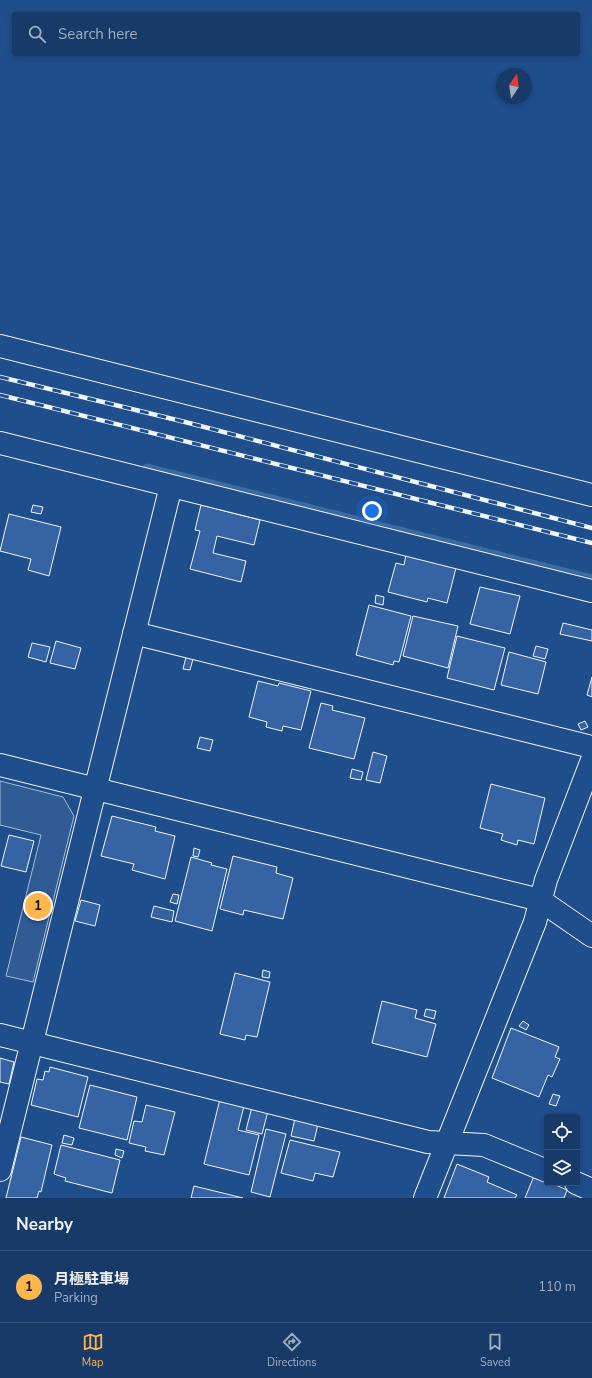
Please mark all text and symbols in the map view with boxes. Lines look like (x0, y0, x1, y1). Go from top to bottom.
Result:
search box (12, 12, 580, 56)
icon: search (26, 23, 48, 45)
text: Search here (58, 24, 138, 44)
north arrow (496, 68, 532, 104)
your location (362, 501, 382, 521)
pin: 1 (25, 891, 51, 921)
map controls (544, 1114, 580, 1186)
button: locate (544, 1114, 580, 1150)
button: layers (544, 1150, 580, 1186)
text: Nearby (16, 1213, 73, 1236)
text: 月極駐車場 (54, 1269, 129, 1289)
text: 1 (25, 1278, 33, 1296)
text: 110 m (538, 1278, 576, 1296)
text: Parking (54, 1289, 98, 1307)
tab: Map (82, 1331, 104, 1370)
tab: Directions (267, 1331, 317, 1370)
tab: Saved (480, 1331, 510, 1370)

